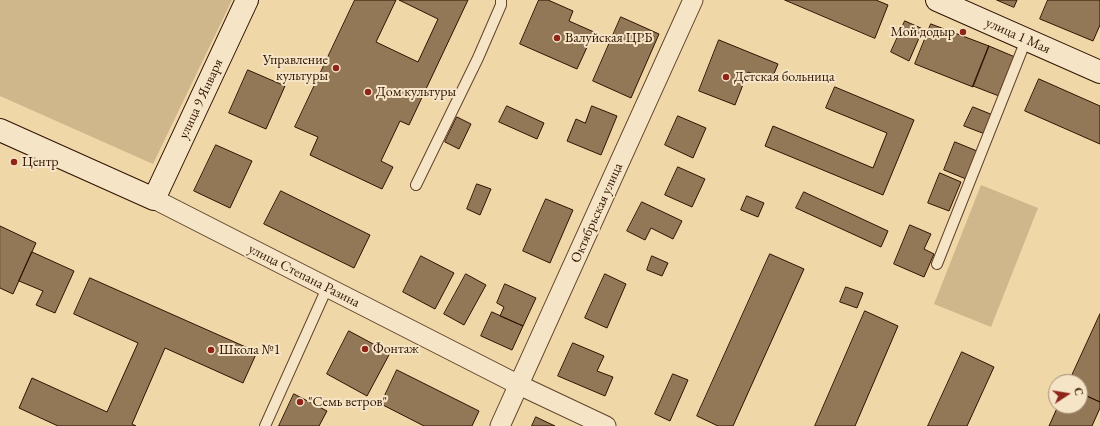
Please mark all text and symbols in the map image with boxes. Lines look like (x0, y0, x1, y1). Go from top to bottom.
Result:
street label: улица 1 Мая (983, 14, 1053, 58)
place label: Мой додыр (890, 24, 955, 40)
marker: Мой додыр (958, 27, 968, 37)
place label: Валуйская ЦРБ (565, 30, 652, 46)
marker: Валуйская ЦРБ (552, 33, 562, 43)
place label: Управление культуры (263, 52, 328, 84)
street label: улица 9 Января (175, 56, 227, 142)
marker: Управление культуры (331, 63, 341, 73)
place label: Детская больница (734, 69, 835, 85)
marker: Детская больница (721, 72, 731, 82)
place label: Дом культуры (376, 84, 456, 100)
marker: Дом культуры (363, 87, 373, 97)
place label: Центр (22, 154, 59, 170)
marker: Центр (9, 157, 19, 167)
street label: Октябрьская улица (567, 160, 627, 266)
street label: улица Степана Разина (245, 241, 363, 311)
place label: Фонтаж (373, 341, 419, 357)
place label: Школа №1 (219, 342, 280, 358)
marker: Фонтаж (360, 344, 370, 354)
marker: Школа №1 (206, 345, 216, 355)
north arrow (1048, 374, 1088, 414)
text: С (1071, 386, 1086, 397)
place label: "Семь ветров" (308, 394, 387, 410)
marker: "Семь ветров" (295, 397, 305, 407)

